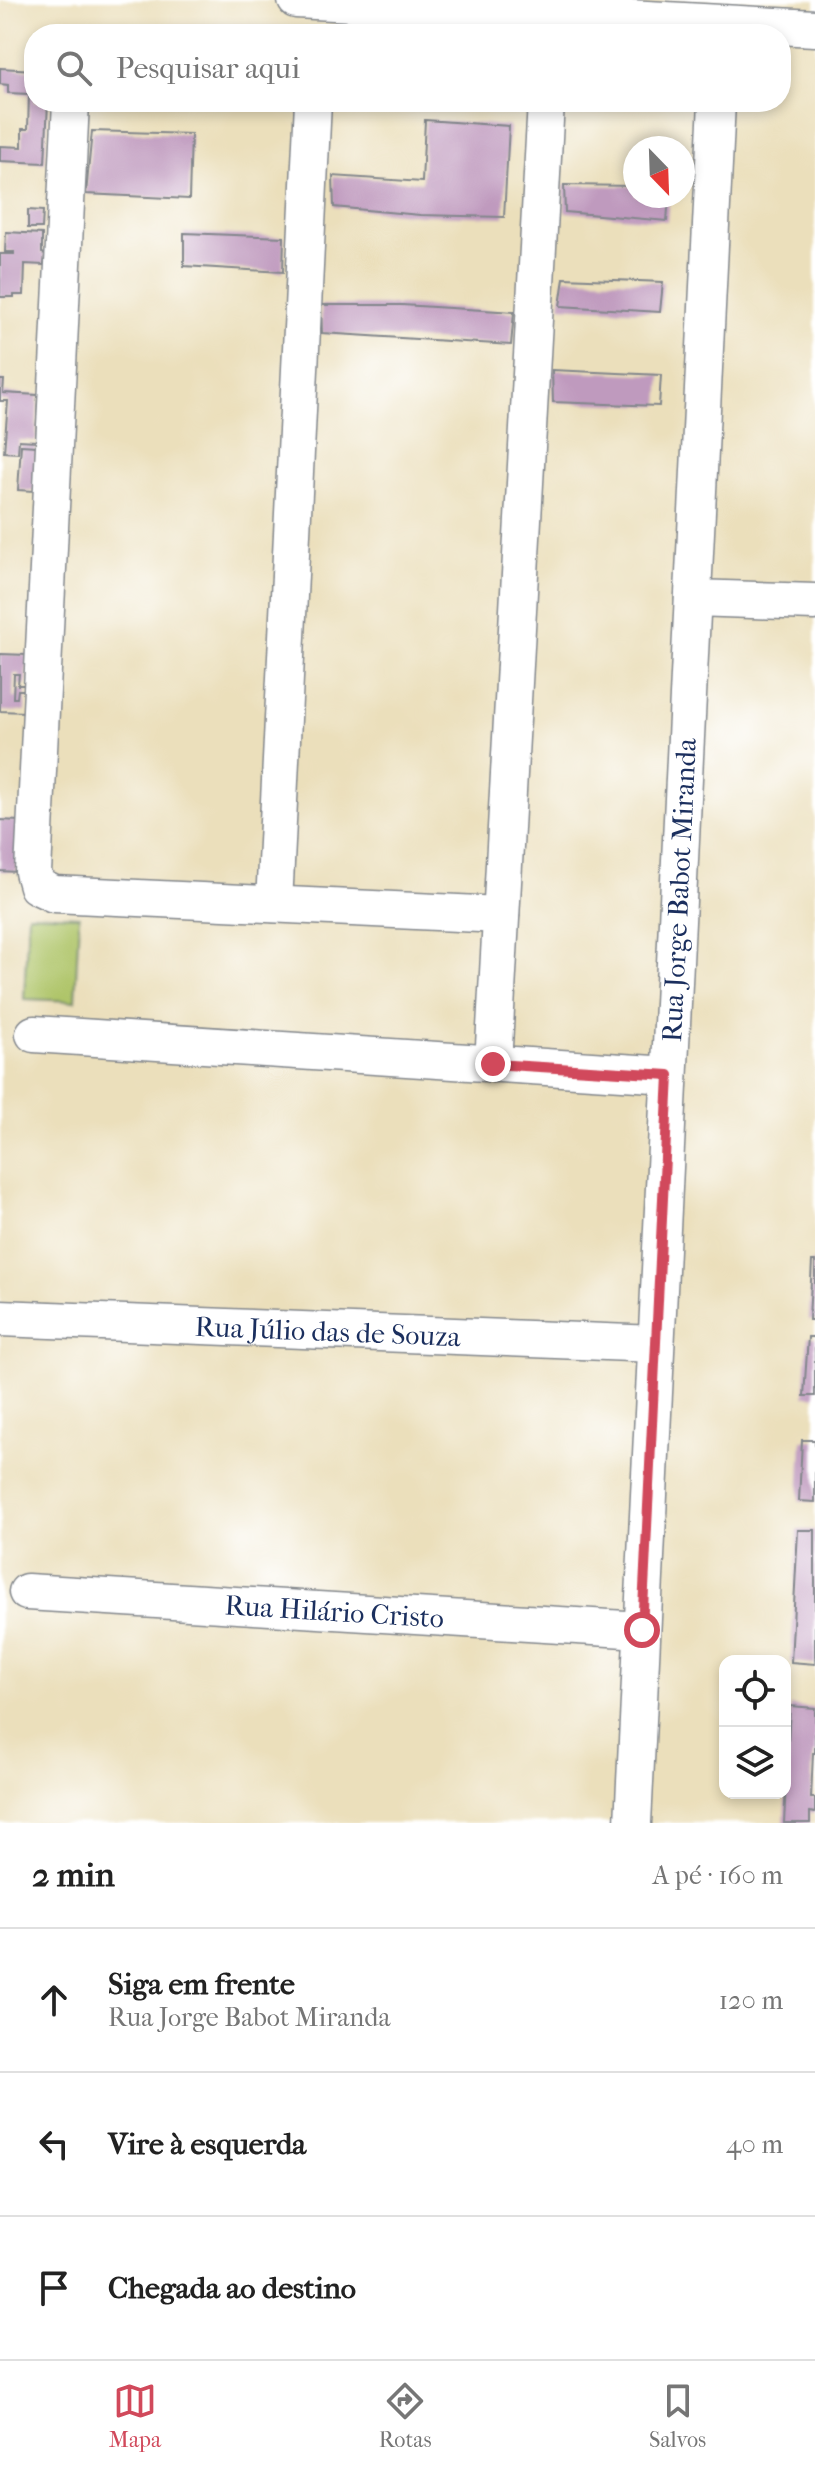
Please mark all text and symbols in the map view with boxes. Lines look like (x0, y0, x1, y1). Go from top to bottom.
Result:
search box (24, 24, 791, 112)
icon: search (52, 46, 96, 90)
text: Pesquisar aqui (116, 51, 300, 86)
north arrow (623, 136, 695, 208)
street label: Rua Jorge Babot Miranda (655, 736, 702, 1043)
route end (475, 1046, 511, 1082)
street label: Rua Júlio das de Souza (194, 1309, 462, 1353)
street label: Rua Hilário Cristo (224, 1588, 445, 1634)
route start (624, 1612, 660, 1648)
map controls (719, 1655, 791, 1799)
button: locate (719, 1655, 791, 1727)
button: layers (719, 1727, 791, 1799)
text: 2 min (32, 1855, 115, 1895)
text: A pé · 160 m (652, 1860, 783, 1891)
text: Siga em frente (108, 1967, 295, 2002)
icon: ahead (32, 1978, 76, 2022)
text: 120 m (719, 1985, 783, 2016)
text: Rua Jorge Babot Miranda (108, 2002, 390, 2033)
icon: left (32, 2122, 76, 2166)
text: Vire à esquerda (108, 2127, 306, 2162)
text: 40 m (726, 2129, 783, 2160)
icon: arrive (32, 2266, 76, 2310)
text: Chegada ao destino (108, 2271, 356, 2306)
tab: Mapa (109, 2379, 161, 2453)
tab: Rotas (379, 2379, 432, 2453)
tab: Salvos (649, 2379, 706, 2453)

